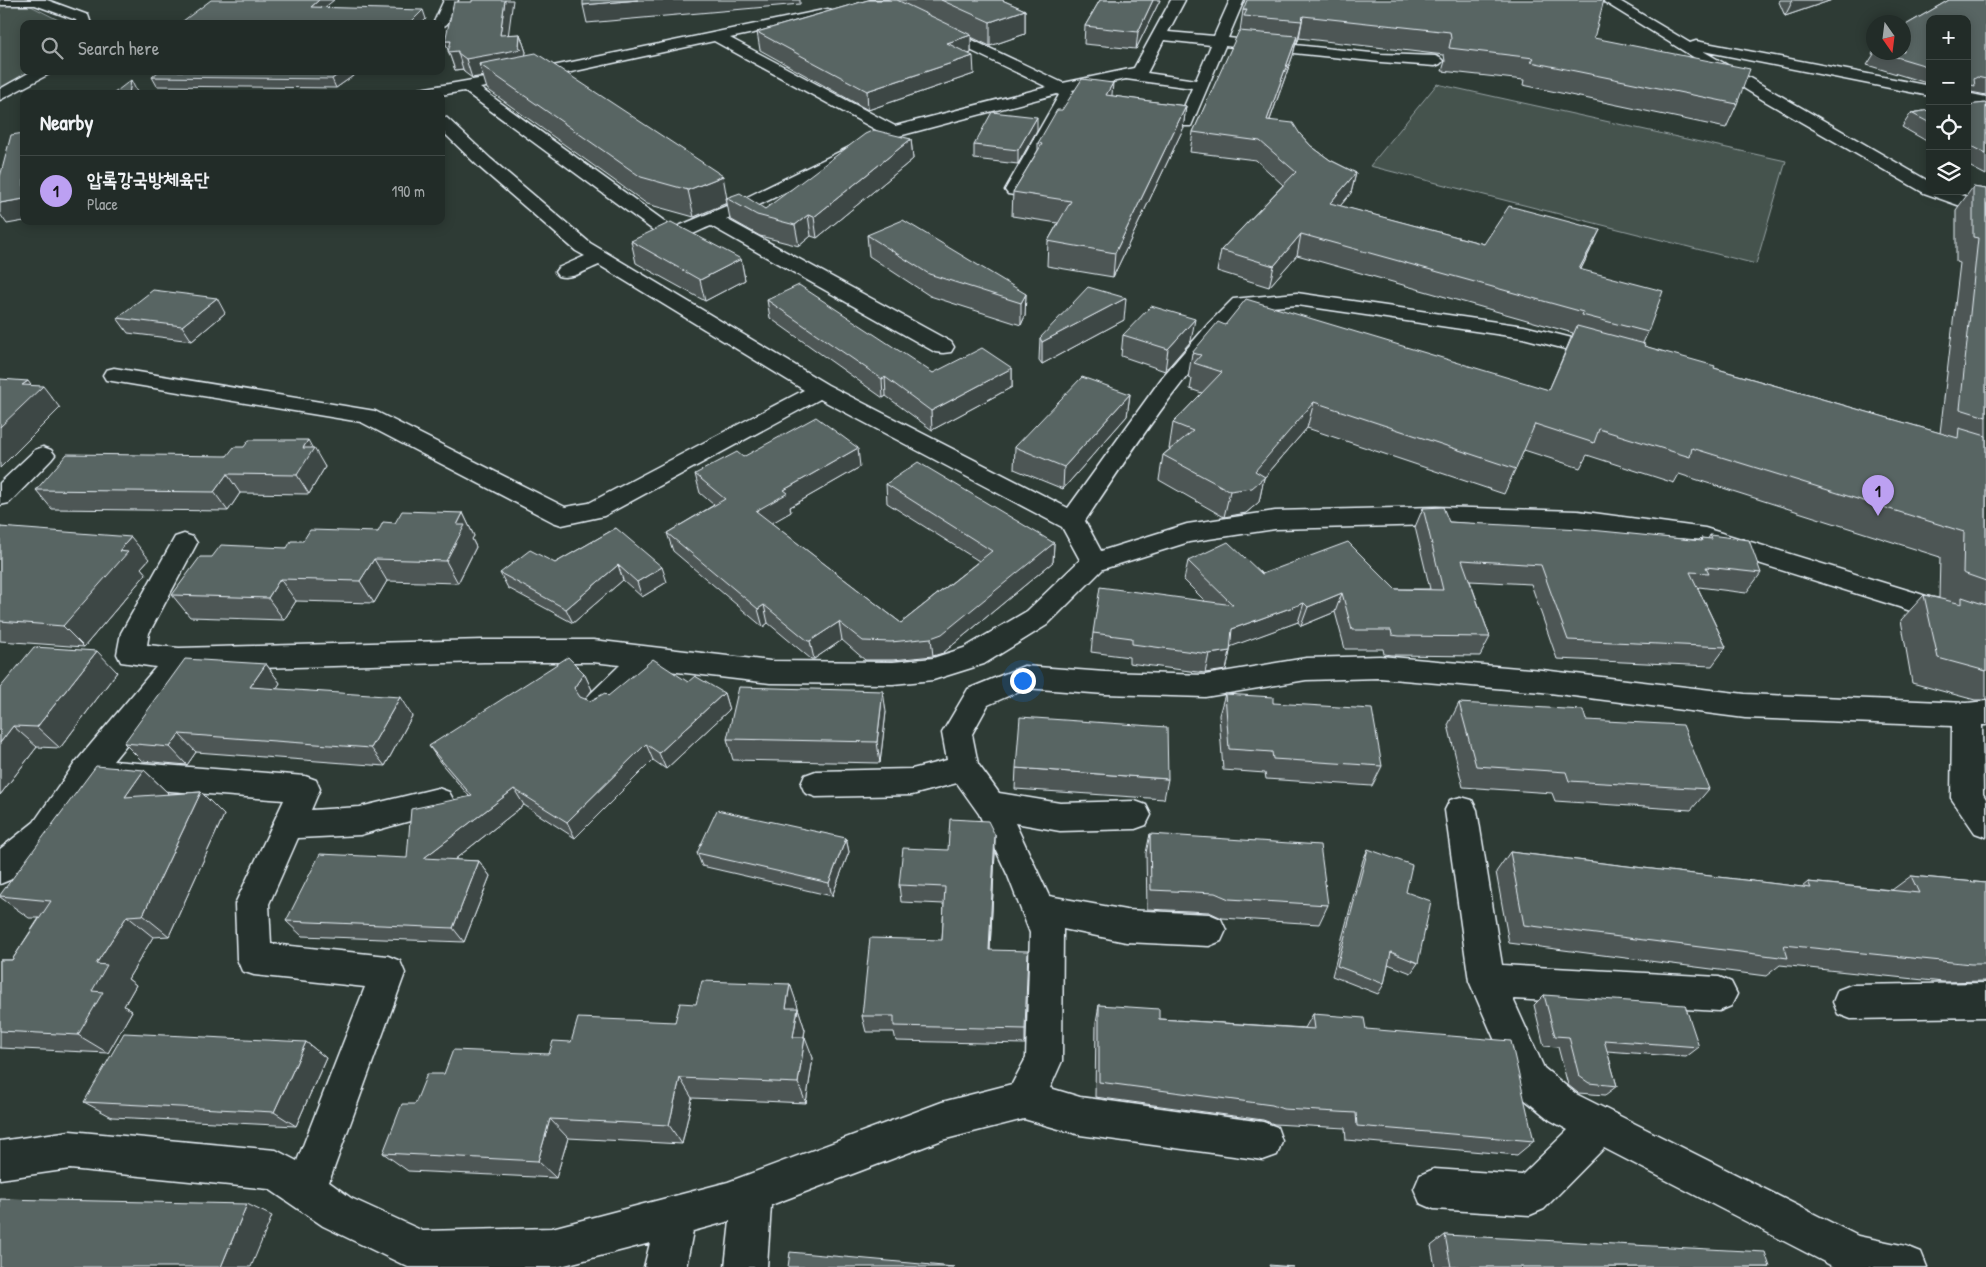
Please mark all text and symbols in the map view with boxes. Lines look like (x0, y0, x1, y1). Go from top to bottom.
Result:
north arrow (1866, 15, 1911, 60)
map controls (1926, 15, 1971, 195)
button: + (1926, 15, 1971, 60)
search box (20, 20, 445, 75)
icon: search (38, 34, 66, 62)
text: Search here (78, 35, 159, 61)
button: − (1926, 60, 1971, 105)
button: locate (1926, 105, 1971, 150)
text: Nearby (40, 108, 93, 137)
button: layers (1926, 150, 1971, 195)
text: 압록강국방체육단 (87, 166, 209, 192)
text: 1 (53, 180, 59, 202)
text: 190 m (392, 180, 425, 202)
text: Place (87, 193, 118, 215)
pin: 1 (1862, 475, 1894, 516)
your location (1010, 668, 1036, 694)

